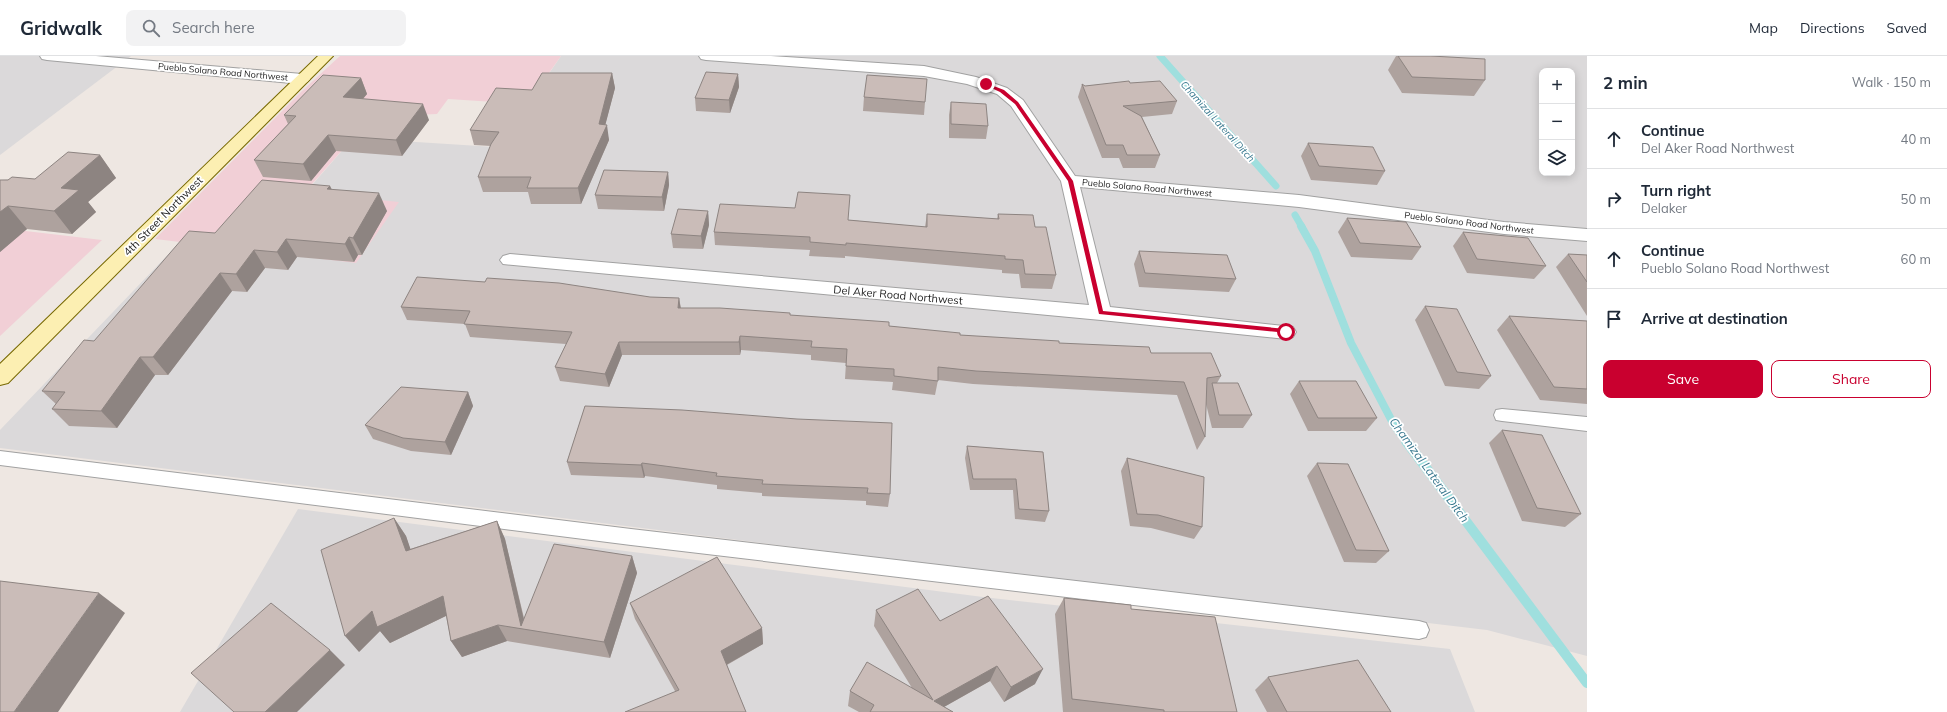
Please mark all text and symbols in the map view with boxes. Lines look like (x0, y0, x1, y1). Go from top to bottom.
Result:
search box (126, 10, 406, 46)
text: Gridwalk (20, 16, 102, 40)
icon: search (140, 17, 162, 39)
text: Search here (172, 18, 255, 37)
text: Map (1749, 19, 1778, 37)
text: Directions (1800, 19, 1865, 37)
text: Saved (1887, 19, 1927, 37)
street label: Pueblo Solano Road Northwest (158, 60, 288, 83)
map controls (1539, 68, 1575, 176)
button: + (1539, 68, 1575, 104)
text: 2 min (1603, 72, 1648, 93)
text: Walk · 150 m (1852, 74, 1931, 90)
route end (977, 75, 995, 93)
water label: Chamizal Lateral Ditch (1178, 78, 1258, 165)
button: − (1539, 104, 1575, 140)
text: Continue (1641, 121, 1704, 140)
icon: ahead (1603, 128, 1625, 150)
text: 40 m (1901, 131, 1931, 147)
button: layers (1539, 140, 1575, 176)
text: Del Aker Road Northwest (1641, 140, 1794, 156)
street label: 4th Street Northwest (120, 173, 206, 259)
street label: Pueblo Solano Road Northwest (1082, 176, 1212, 199)
text: Turn right (1641, 181, 1711, 200)
icon: right (1603, 188, 1625, 210)
text: 50 m (1901, 191, 1931, 207)
text: Delaker (1641, 200, 1687, 216)
street label: Pueblo Solano Road Northwest (1404, 209, 1534, 236)
text: Continue (1641, 241, 1704, 260)
icon: ahead (1603, 248, 1625, 270)
text: 60 m (1901, 251, 1931, 267)
text: Pueblo Solano Road Northwest (1641, 260, 1829, 276)
street label: Del Aker Road Northwest (833, 282, 963, 308)
icon: arrive (1603, 308, 1625, 330)
text: Arrive at destination (1641, 309, 1788, 328)
route start (1277, 323, 1295, 341)
button: Save (1603, 360, 1763, 398)
button: Share (1771, 360, 1931, 398)
water label: Chamizal Lateral Ditch (1386, 414, 1473, 525)

